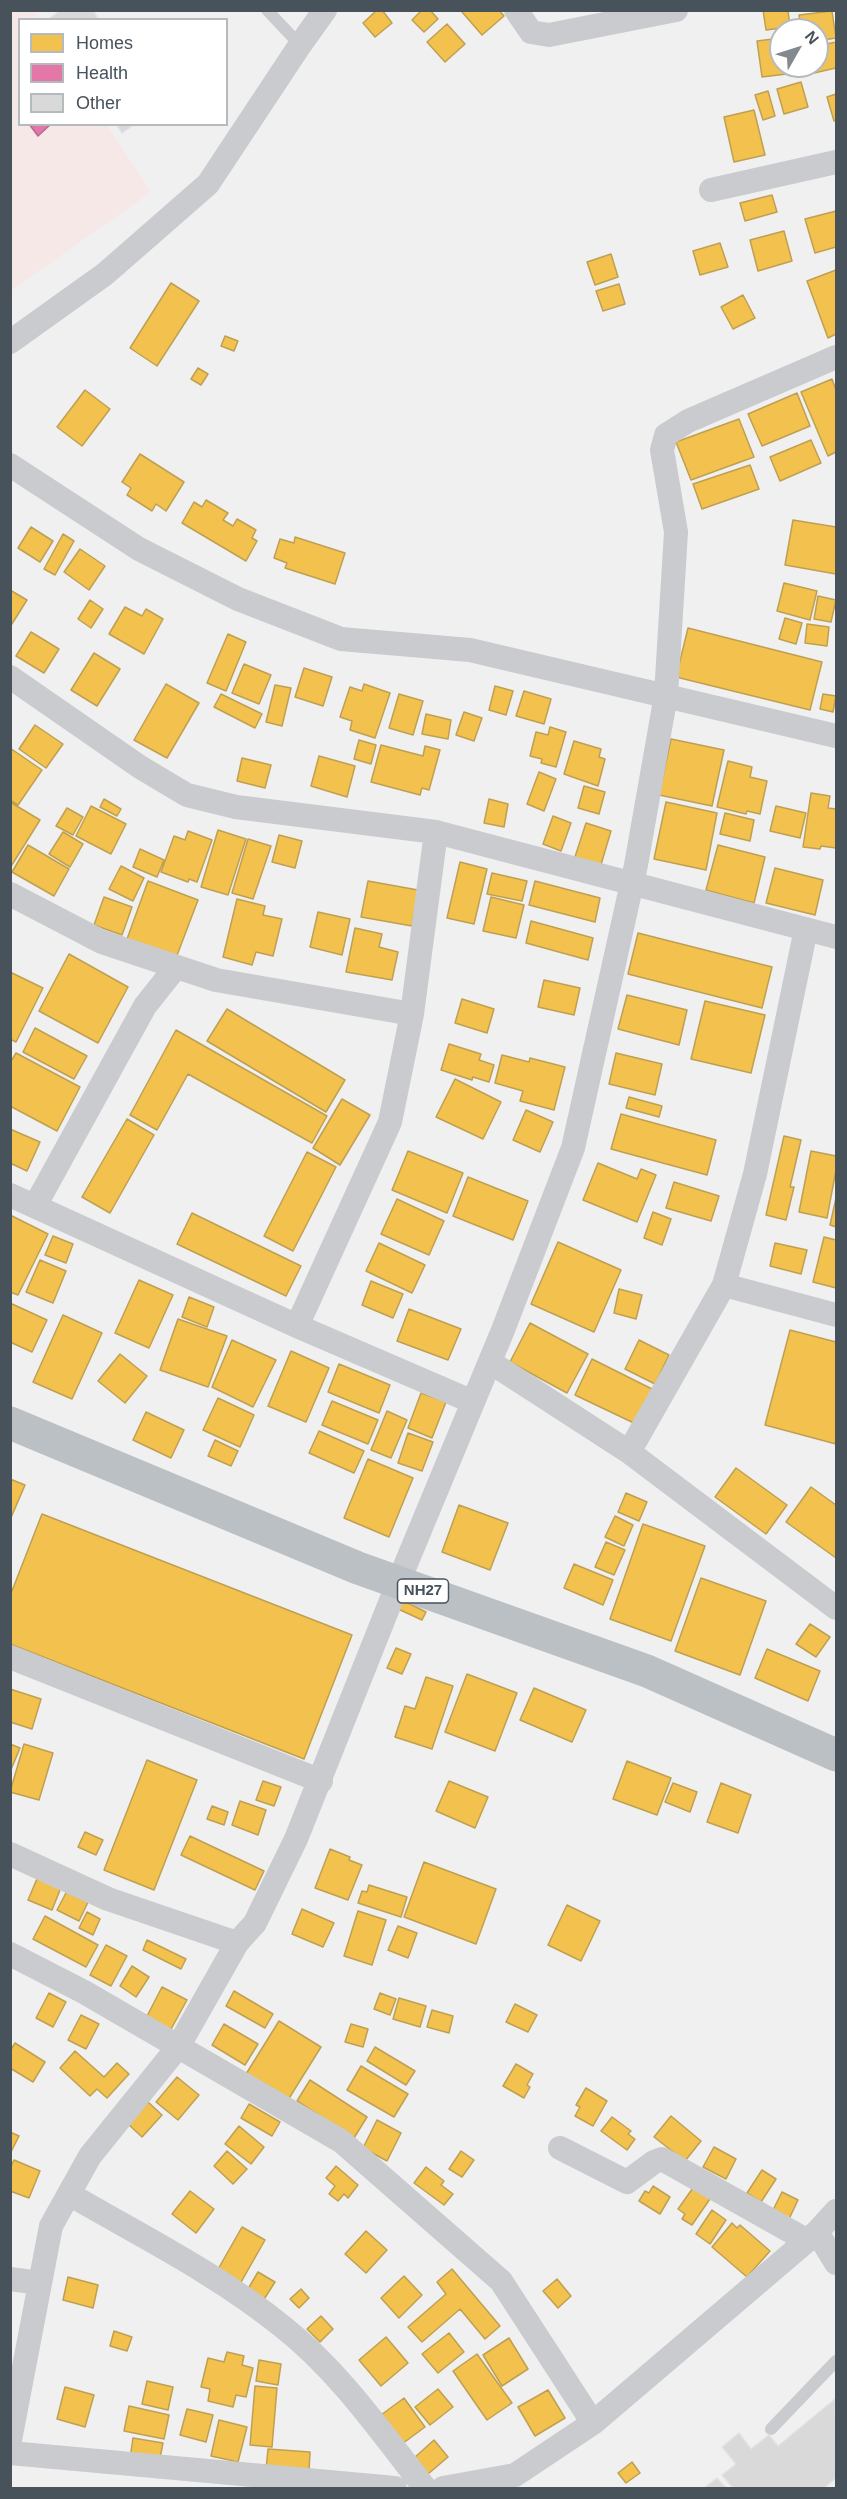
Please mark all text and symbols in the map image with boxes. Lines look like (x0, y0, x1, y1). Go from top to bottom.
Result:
legend (18, 18, 228, 126)
north arrow (769, 18, 829, 78)
text: N (802, 28, 822, 47)
text: Homes (76, 33, 133, 53)
text: Health (76, 63, 128, 83)
text: Other (76, 93, 121, 113)
road number: NH27 (398, 1579, 448, 1603)

